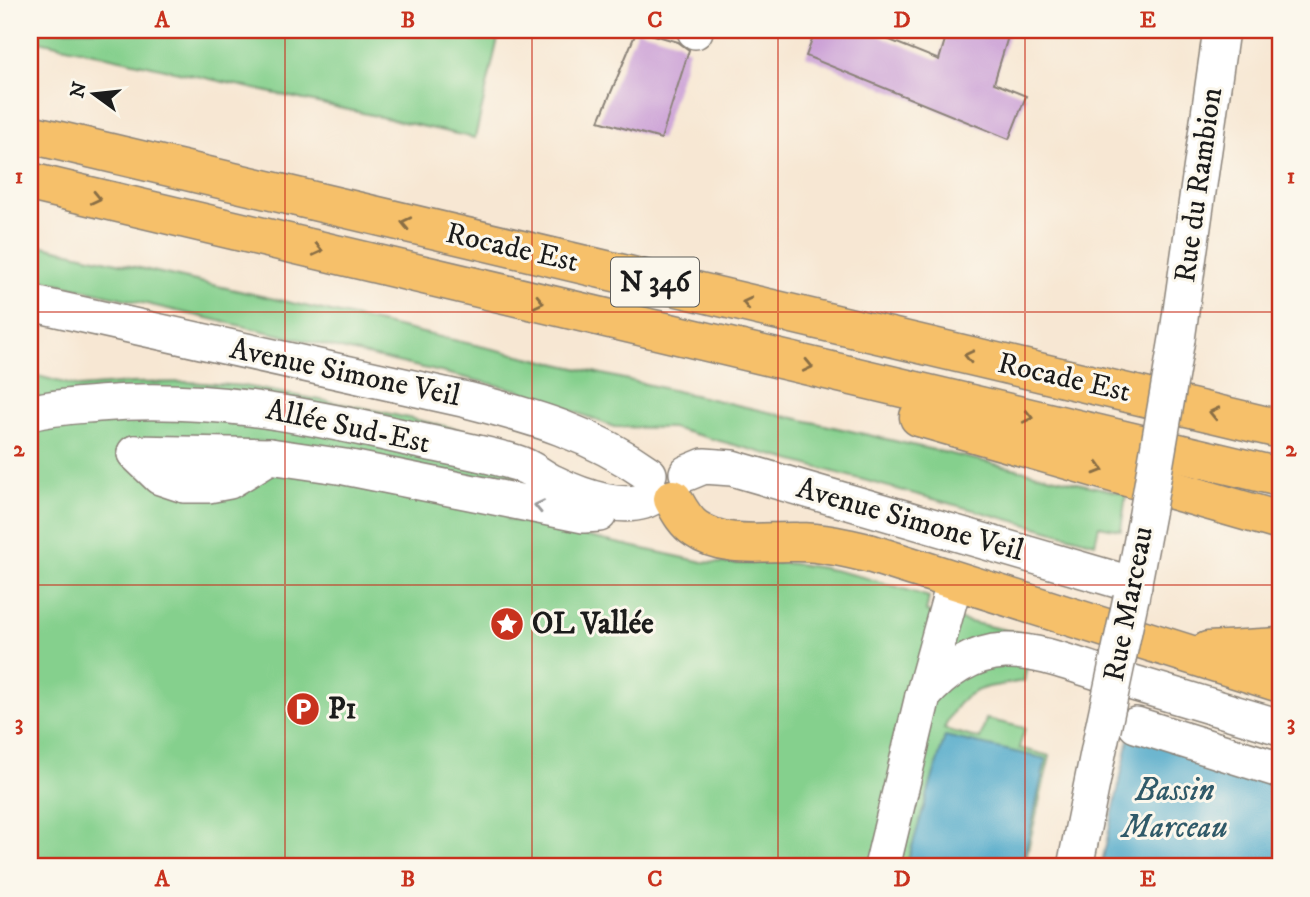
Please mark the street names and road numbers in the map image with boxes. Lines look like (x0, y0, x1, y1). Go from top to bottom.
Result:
street label: Rue du Rambion (1167, 85, 1231, 285)
street label: Rocade Est (442, 215, 582, 281)
road number: N 346 (611, 258, 699, 306)
street label: Avenue Simone Veil (227, 331, 463, 415)
street label: Rocade Est (994, 345, 1134, 411)
street label: Allée Sud-Est (263, 392, 433, 462)
street label: Avenue Simone Veil (792, 470, 1028, 570)
street label: Rue Marceau (1096, 523, 1162, 685)

